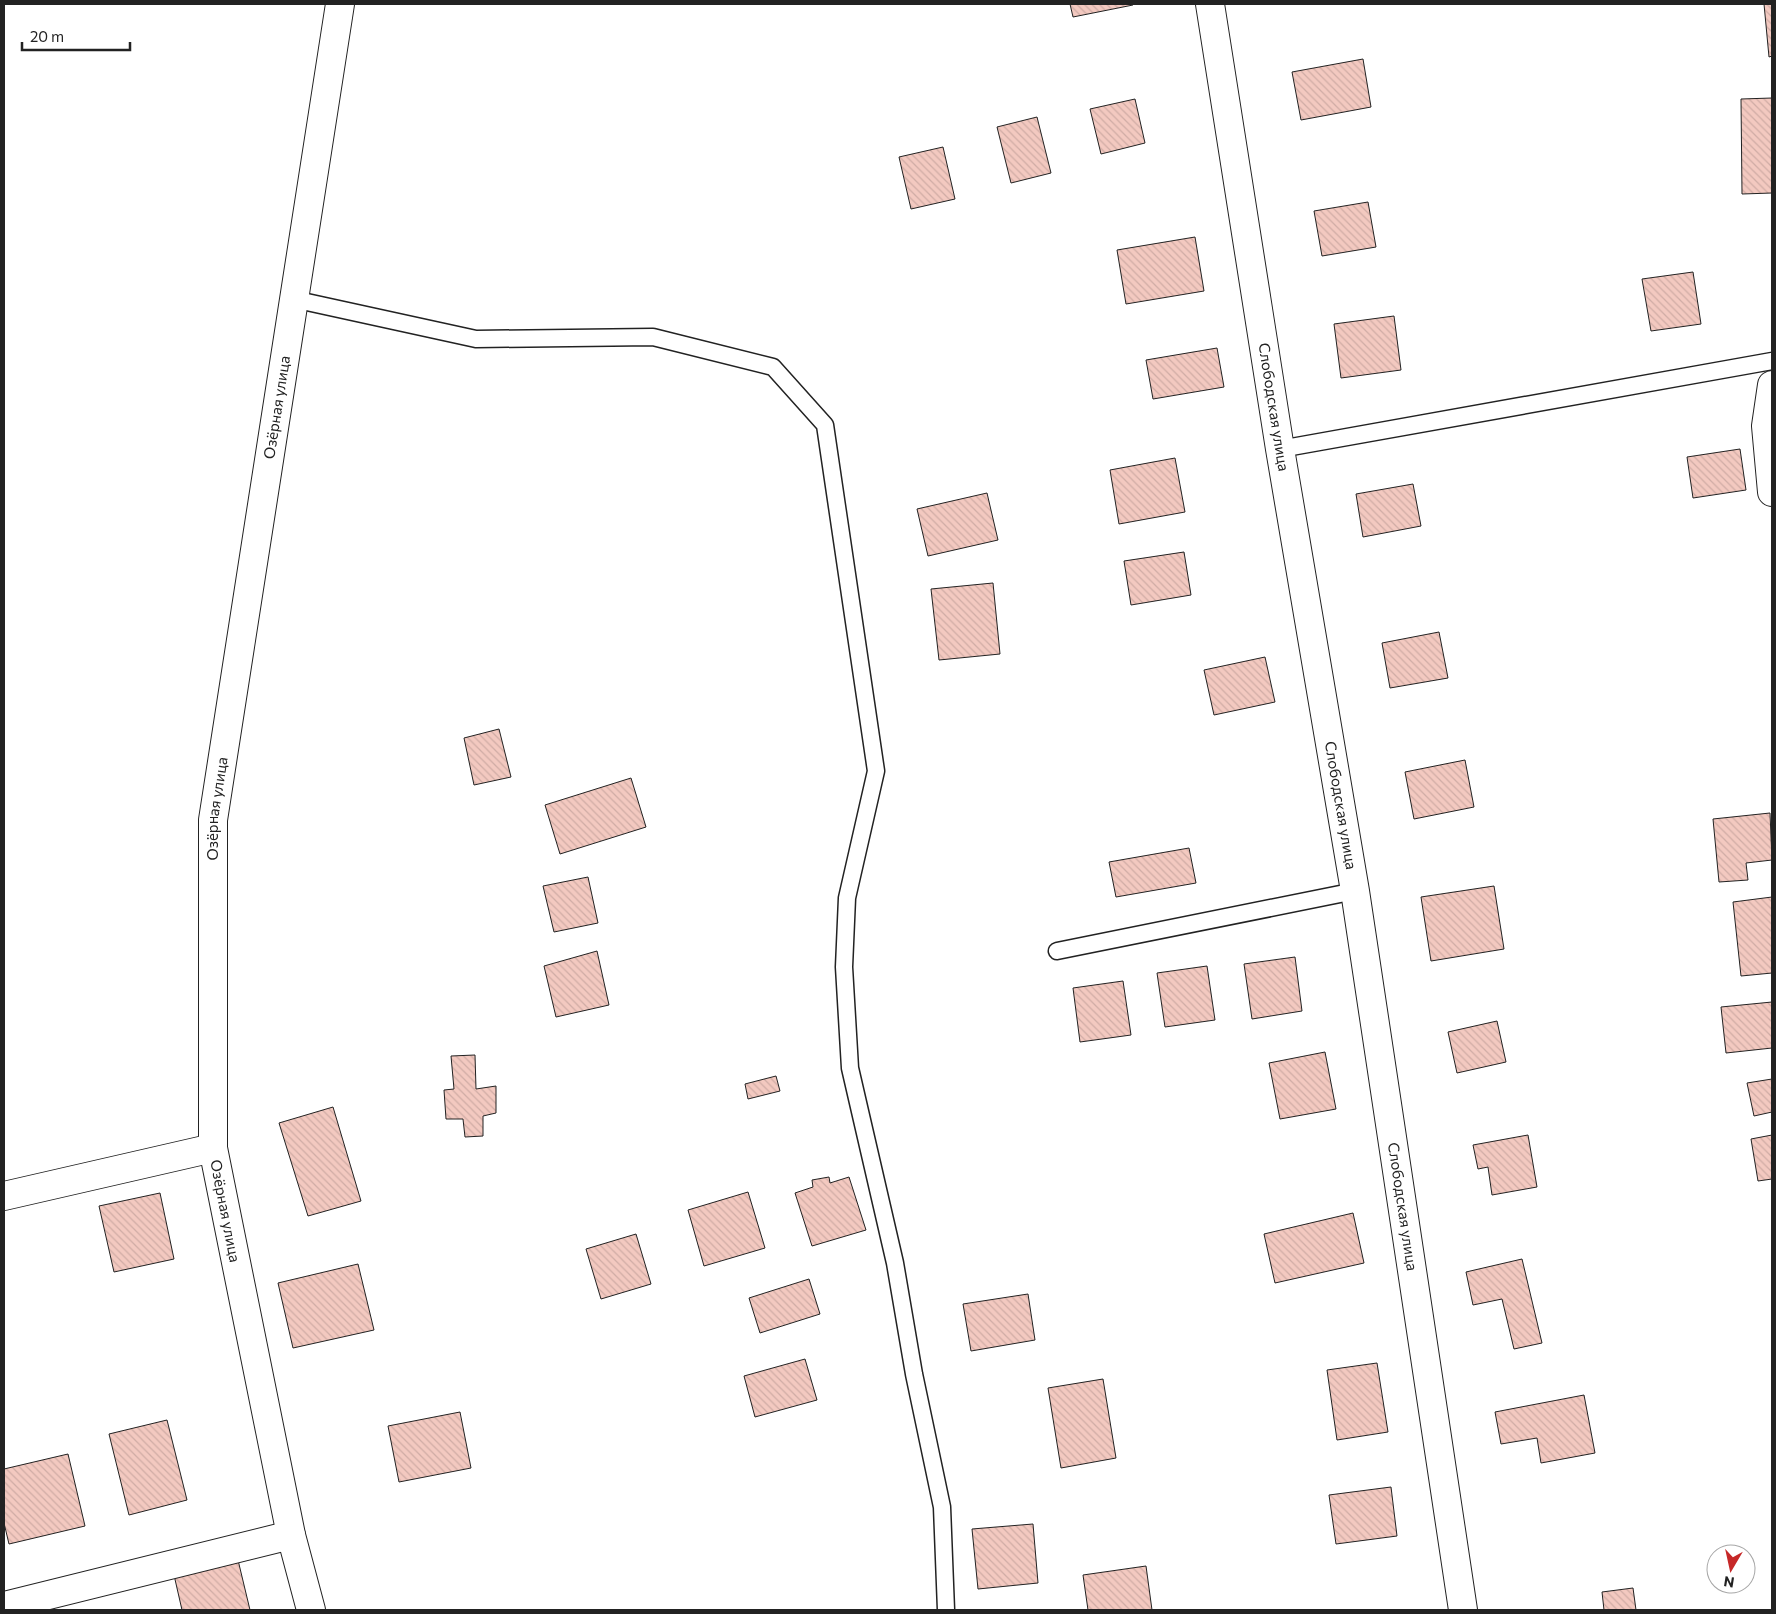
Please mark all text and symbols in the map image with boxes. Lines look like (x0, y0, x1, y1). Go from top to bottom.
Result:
scale bar (22, 20, 130, 52)
text: 20 m (30, 27, 64, 45)
street label: Слободская улица (1255, 341, 1294, 472)
street label: Озёрная улица (259, 354, 293, 460)
street label: Слободская улица (1322, 740, 1361, 871)
street label: Озёрная улица (203, 755, 231, 861)
street label: Слободская улица (1385, 1141, 1422, 1272)
street label: Озёрная улица (207, 1158, 245, 1264)
north arrow (1706, 1544, 1756, 1594)
text: N (1722, 1573, 1735, 1592)

